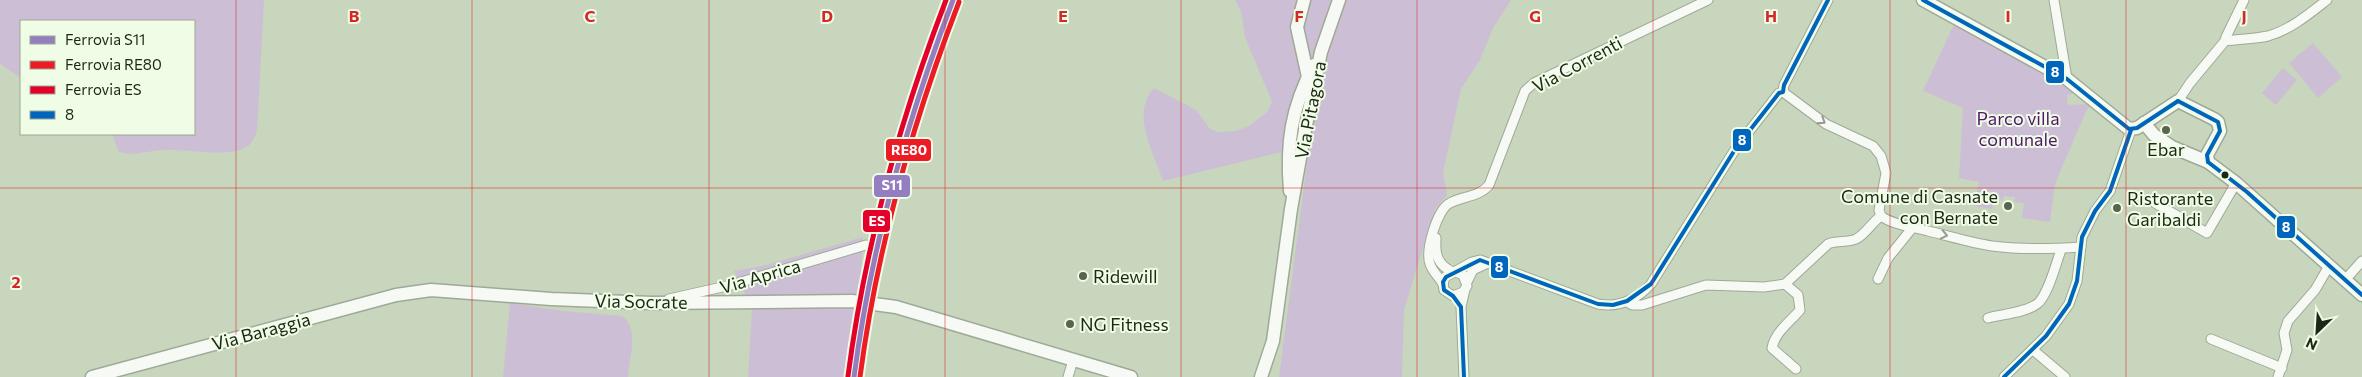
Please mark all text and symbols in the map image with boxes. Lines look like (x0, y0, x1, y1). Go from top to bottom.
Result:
text: B (349, 6, 360, 25)
text: C (585, 6, 596, 25)
text: D (821, 6, 833, 25)
text: E (1058, 6, 1068, 25)
text: F (1294, 6, 1304, 25)
text: G (1529, 6, 1541, 25)
text: H (1765, 6, 1777, 25)
text: I (2005, 6, 2011, 25)
text: J (2241, 6, 2247, 25)
legend (20, 20, 195, 135)
text: Ferrovia S11 (65, 30, 146, 48)
street label: Via Correnti (1528, 31, 1626, 97)
text: Ferrovia RE80 (65, 55, 162, 73)
street label: Via Pitagora (1290, 59, 1330, 161)
line badge: 8 (2045, 60, 2065, 84)
text: 8 (2051, 63, 2060, 80)
text: Ferrovia ES (65, 80, 142, 98)
text: 8 (65, 105, 74, 123)
park label: Parco villa comunale (1976, 107, 2060, 150)
one-way arrow (1817, 114, 1826, 124)
marker: Ebar (2160, 124, 2172, 136)
line badge: 8 (1732, 128, 1752, 152)
text: 8 (1738, 131, 1747, 148)
line badge: RE80 (885, 138, 932, 162)
place label: Ebar (2147, 138, 2185, 160)
text: RE80 (891, 141, 927, 158)
unlabelled marker (2220, 170, 2230, 180)
line badge: S11 (873, 174, 911, 198)
text: S11 (881, 176, 903, 193)
place label: Comune di Casnate con Bernate (1841, 185, 1998, 228)
place label: Ristorante Garibaldi (2127, 187, 2213, 230)
marker: Comune di Casnate con Bernate (2002, 200, 2014, 212)
marker: Ristorante Garibaldi (2111, 202, 2123, 214)
line badge: ES (862, 209, 891, 233)
text: ES (869, 212, 885, 229)
line badge: 8 (2276, 215, 2296, 239)
text: 8 (2282, 218, 2291, 235)
one-way arrow (1939, 229, 1947, 239)
street label: Via Aprica (717, 254, 803, 298)
line badge: 8 (1490, 255, 1509, 279)
text: 8 (1495, 258, 1504, 275)
place label: Ridewill (1093, 265, 1158, 287)
marker: Ridewill (1077, 270, 1089, 282)
text: 2 (11, 272, 21, 291)
street label: Via Socrate (594, 289, 688, 313)
street label: Via Baraggia (209, 307, 313, 355)
north arrow (2292, 307, 2342, 357)
place label: NG Fitness (1080, 313, 1169, 335)
marker: NG Fitness (1064, 318, 1076, 330)
text: N (2303, 334, 2320, 354)

